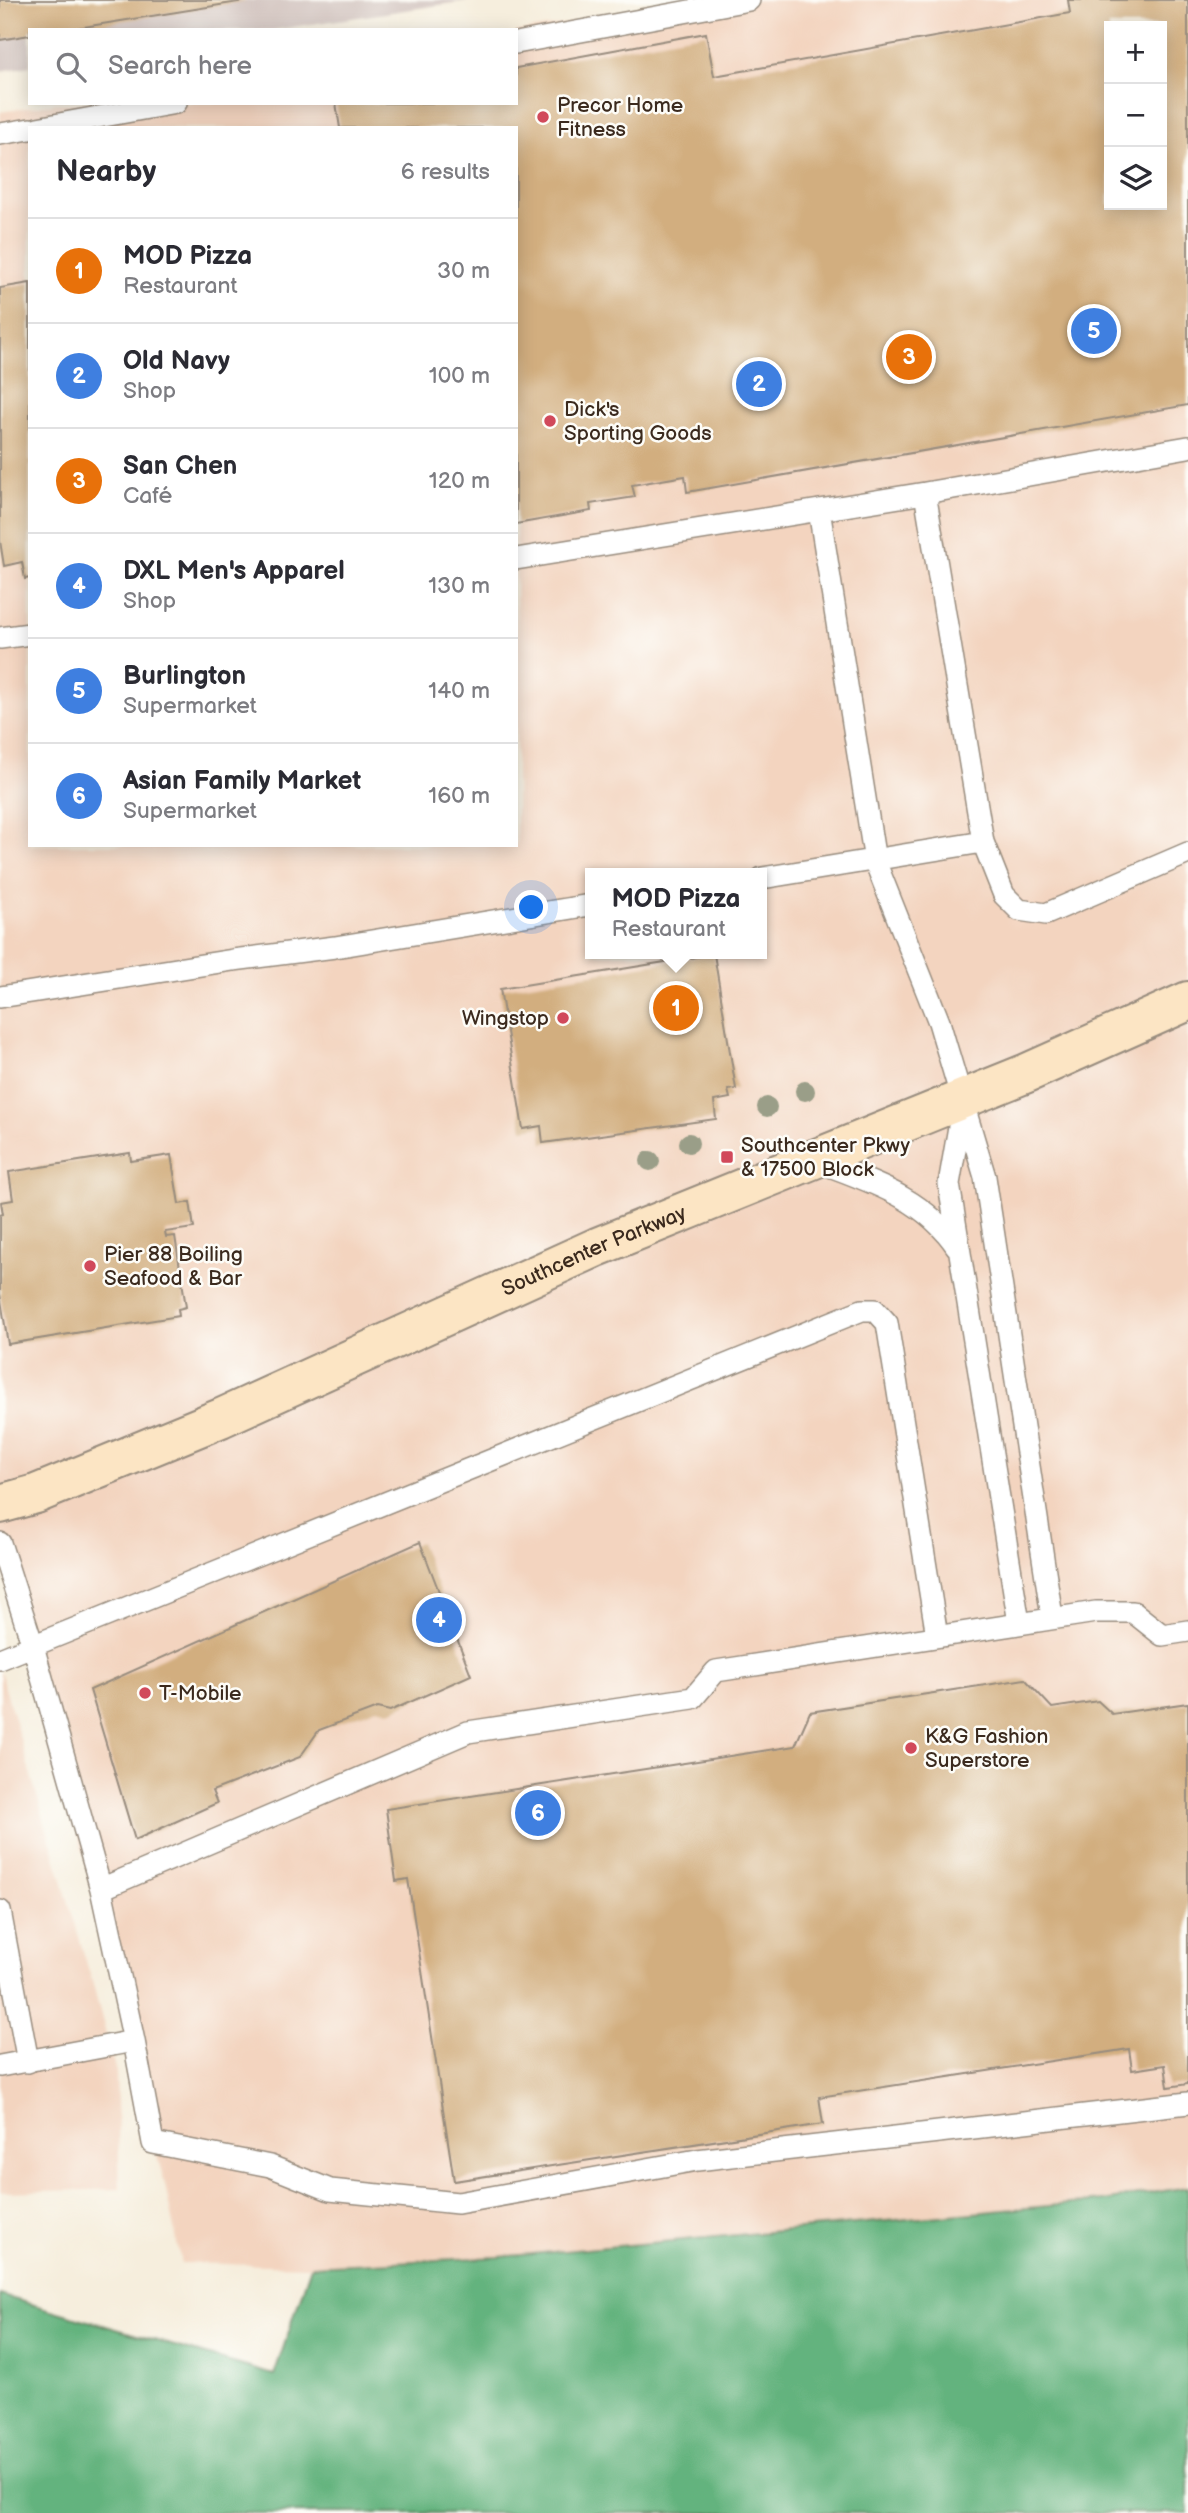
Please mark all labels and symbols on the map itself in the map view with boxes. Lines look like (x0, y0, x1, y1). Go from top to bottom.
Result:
place label: Precor Home Fitness (557, 93, 683, 142)
marker: Precor Home Fitness (535, 109, 551, 125)
pin: 5 (1071, 305, 1117, 357)
pin: 3 (886, 331, 932, 383)
pin: 2 (736, 358, 782, 410)
place label: Dick's Sporting Goods (564, 397, 712, 446)
marker: Dick's Sporting Goods (542, 413, 558, 429)
your location (514, 890, 548, 924)
pin: 1 (653, 982, 699, 1034)
place label: Wingstop (462, 1006, 549, 1031)
marker: Wingstop (555, 1010, 571, 1026)
place label: Southcenter Pkwy & 17500 Block (741, 1133, 910, 1182)
marker: Southcenter Pkwy & 17500 Block (719, 1149, 735, 1165)
street label: Southcenter Parkway (497, 1200, 690, 1301)
place label: Pier 88 Boiling Seafood & Bar (104, 1242, 243, 1291)
marker: Pier 88 Boiling Seafood & Bar (82, 1258, 98, 1274)
pin: 4 (416, 1594, 462, 1646)
place label: T-Mobile (159, 1681, 241, 1706)
marker: T-Mobile (137, 1685, 153, 1701)
place label: K&G Fashion Superstore (925, 1724, 1048, 1773)
marker: K&G Fashion Superstore (903, 1740, 919, 1756)
pin: 6 (515, 1787, 561, 1839)

